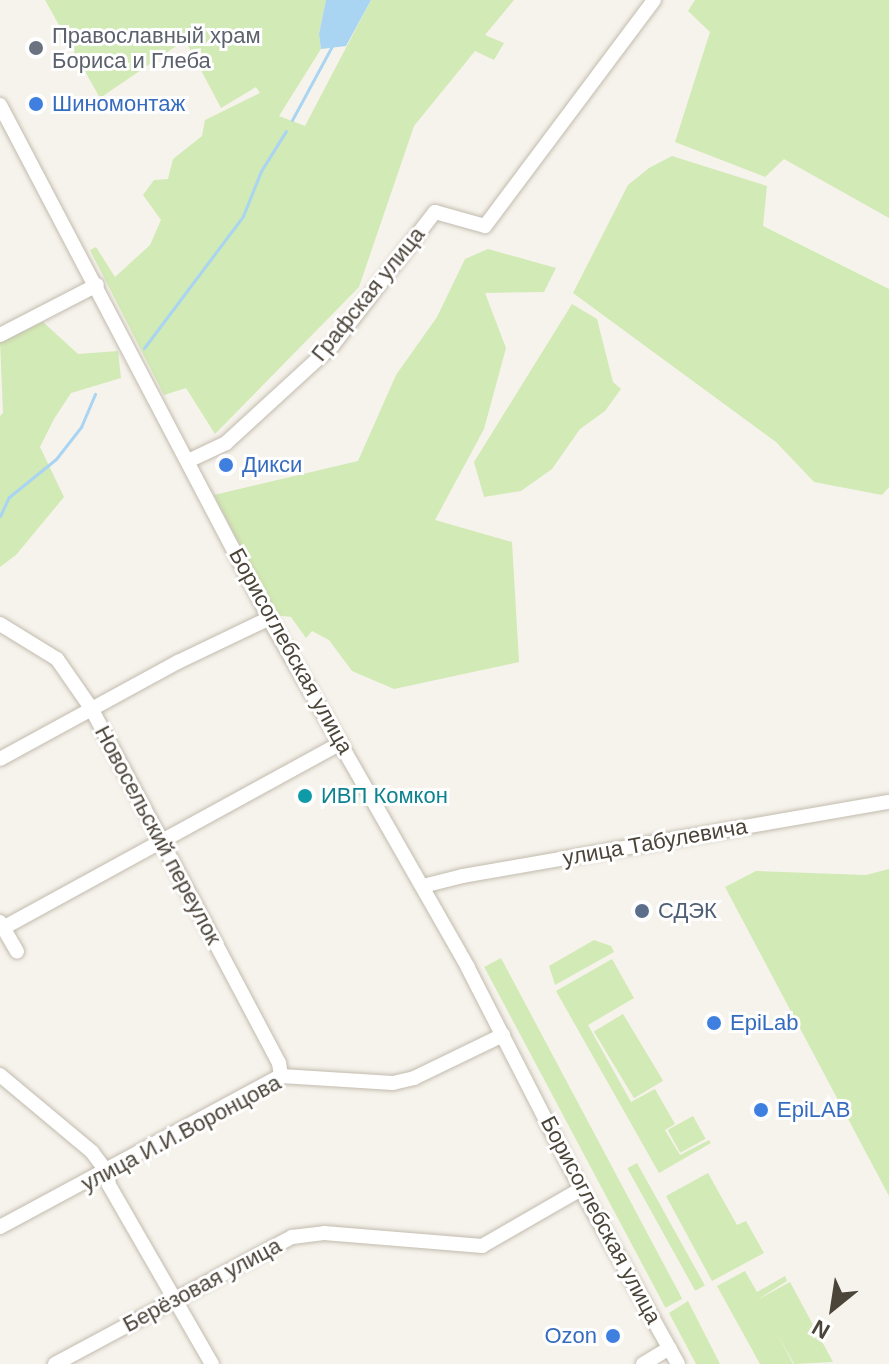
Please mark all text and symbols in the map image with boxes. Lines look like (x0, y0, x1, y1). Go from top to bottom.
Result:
place label: Православный храм Бориса и Глеба (52, 22, 261, 74)
marker: Православный храм Бориса и Глеба (27, 39, 45, 57)
place label: Шиномонтаж (52, 91, 185, 117)
marker: Шиномонтаж (27, 95, 45, 113)
street label: Графская улица (306, 222, 430, 366)
place label: Дикси (242, 452, 302, 478)
marker: Дикси (217, 456, 235, 474)
street label: Борисоглебская улица (223, 543, 359, 759)
street label: Новосельский переулок (89, 721, 227, 949)
place label: ИВП Комкон (321, 783, 448, 809)
marker: ИВП Комкон (296, 787, 314, 805)
street label: улица Табулевича (561, 813, 749, 871)
place label: СДЭК (658, 898, 717, 924)
marker: СДЭК (633, 902, 651, 920)
place label: EpiLab (730, 1010, 799, 1036)
marker: EpiLab (705, 1014, 723, 1032)
street label: улица И.И.Воронцова (77, 1069, 285, 1197)
place label: EpiLAB (777, 1097, 850, 1123)
marker: EpiLAB (752, 1101, 770, 1119)
street label: Борисоглебская улица (535, 1112, 667, 1328)
street label: Берёзовая улица (118, 1232, 286, 1338)
north arrow (793, 1268, 873, 1348)
text: N (808, 1314, 834, 1344)
place label: Ozon (544, 1323, 597, 1349)
marker: Ozon (604, 1327, 622, 1345)

